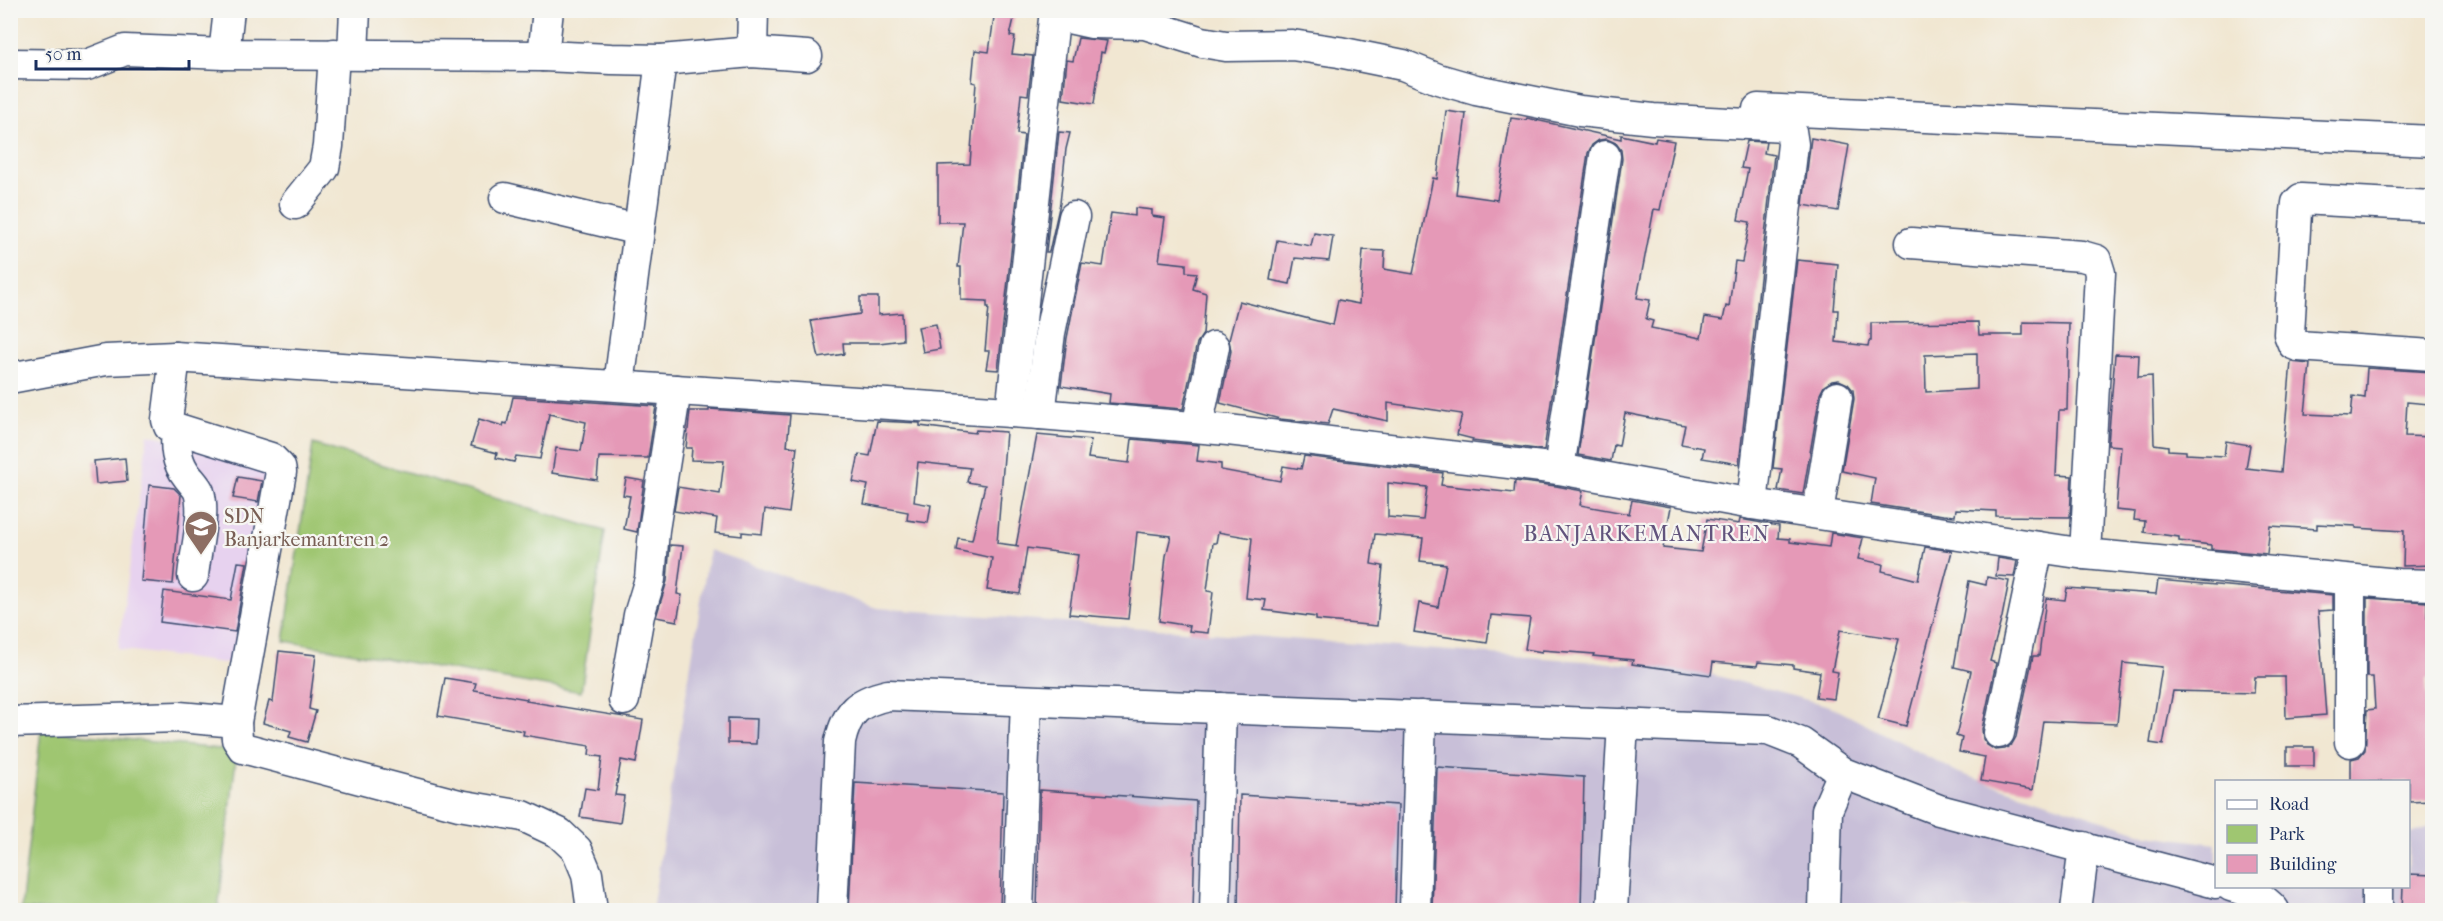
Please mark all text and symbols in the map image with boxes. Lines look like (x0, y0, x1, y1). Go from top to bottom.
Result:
scale bar (36, 33, 189, 71)
text: 50 m (45, 44, 82, 65)
place label: SDN Banjarkemantren 2 (224, 505, 389, 551)
school or university icon: SDN Banjarkemantren 2 (183, 509, 219, 556)
district label: BANJARKEMANTREN (1523, 521, 1771, 547)
legend (2215, 780, 2410, 888)
text: Road (2269, 794, 2309, 815)
text: Park (2269, 824, 2306, 845)
text: Building (2269, 854, 2337, 875)

